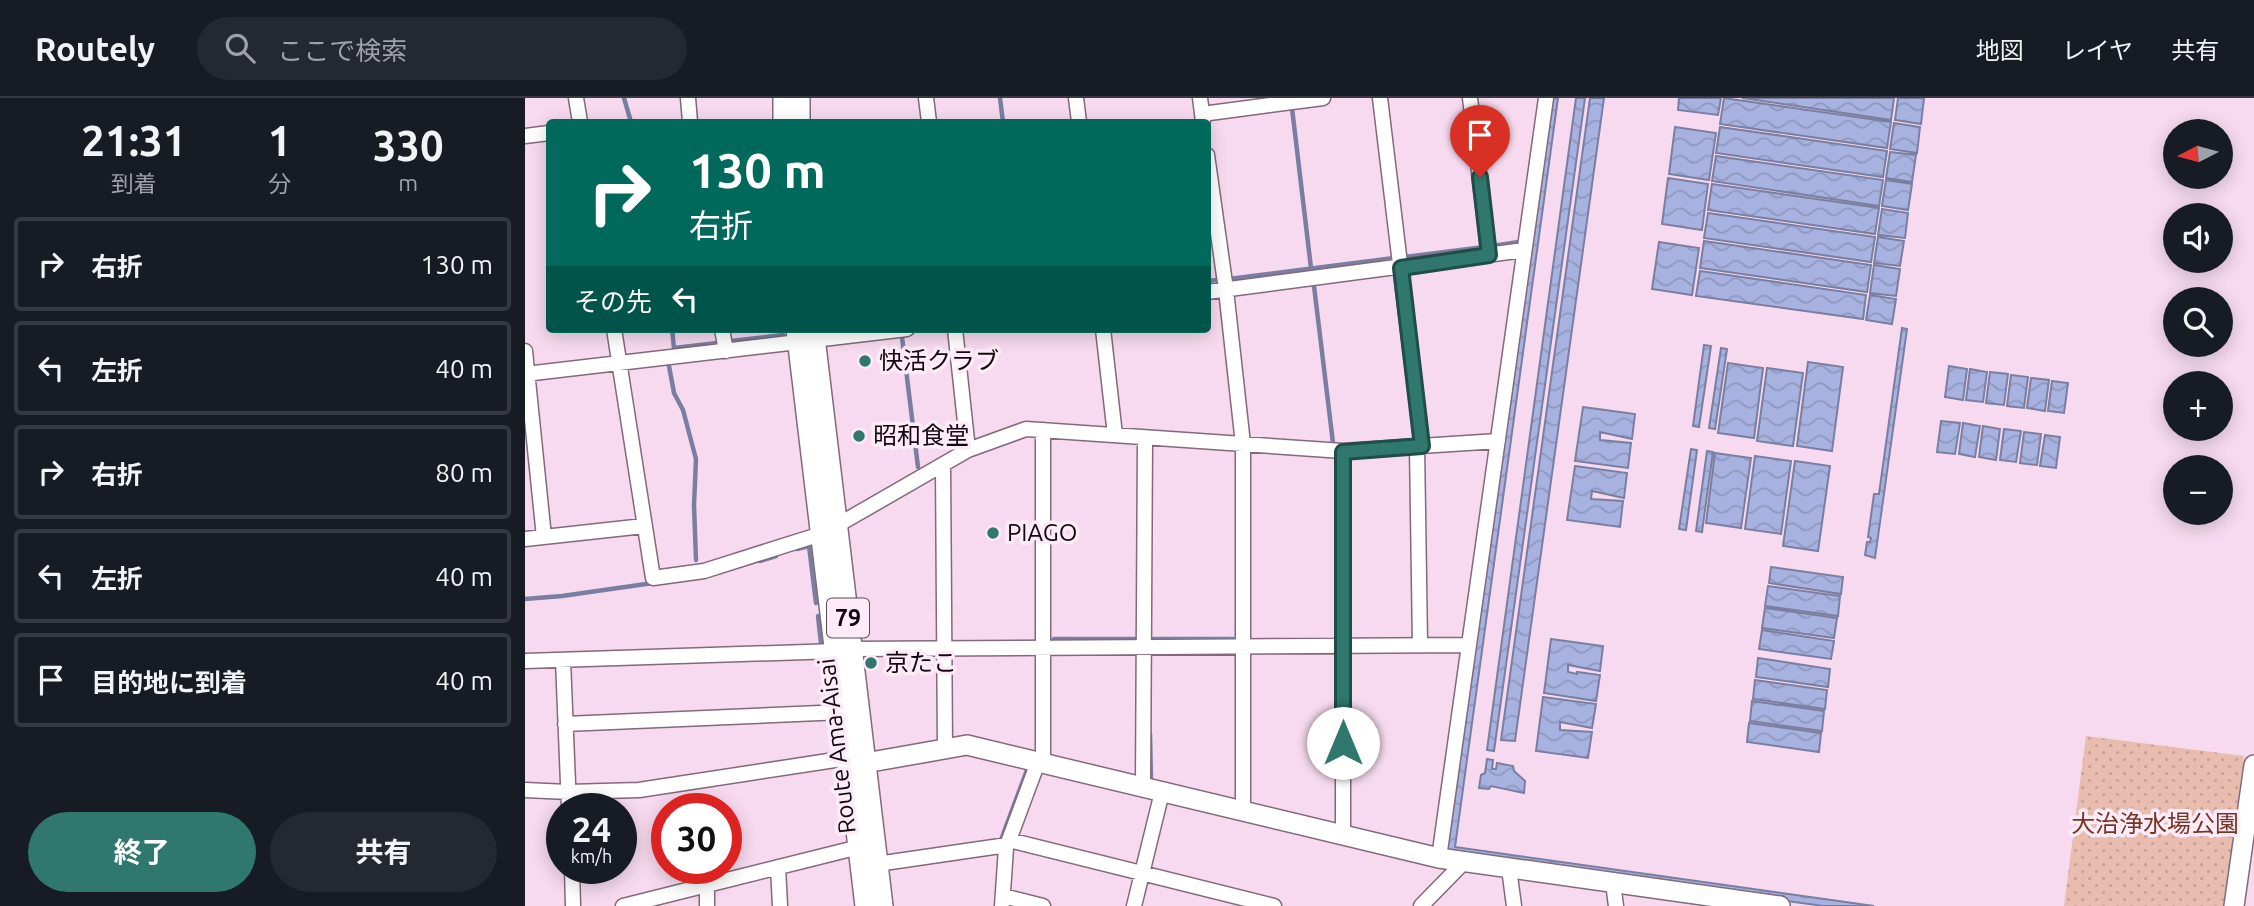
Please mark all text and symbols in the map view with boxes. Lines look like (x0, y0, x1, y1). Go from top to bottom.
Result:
search box (197, 17, 687, 80)
icon: search (221, 29, 259, 67)
text: Routely (35, 30, 155, 67)
text: ここで検索 (277, 36, 407, 65)
text: 地図 (1976, 37, 2024, 64)
text: レイヤ (2062, 37, 2133, 64)
text: 共有 (2171, 37, 2219, 64)
pin (1450, 105, 1510, 177)
icon: arrive (1461, 116, 1499, 154)
text: 21:31 (81, 117, 186, 164)
text: 1 (268, 117, 291, 164)
north arrow (2163, 119, 2233, 189)
map controls (2163, 119, 2233, 525)
text: 330 (373, 122, 444, 169)
text: 130 m (689, 142, 826, 197)
icon: right (574, 147, 665, 238)
text: m (398, 170, 418, 195)
text: 到着 (111, 171, 157, 196)
text: 分 (268, 171, 291, 196)
button: sound (2163, 203, 2233, 273)
text: 右折 (689, 207, 753, 243)
icon: right (32, 245, 70, 283)
text: 130 m (421, 250, 493, 279)
text: 右折 (91, 252, 143, 281)
icon: left (666, 280, 704, 318)
text: その先 (574, 287, 652, 316)
button: search (2163, 287, 2233, 357)
place label: 快活クラブ (879, 347, 999, 374)
icon: left (32, 349, 70, 387)
marker: 快活クラブ (857, 353, 873, 369)
text: 40 m (435, 354, 493, 383)
text: 左折 (91, 356, 143, 385)
button: + (2163, 371, 2233, 441)
place label: 昭和食堂 (873, 422, 969, 449)
marker: 昭和食堂 (851, 428, 867, 444)
icon: right (32, 453, 70, 491)
button: − (2163, 455, 2233, 525)
text: 80 m (435, 458, 493, 487)
text: 右折 (91, 460, 143, 489)
place label: PIAGO (1007, 519, 1077, 546)
marker: PIAGO (985, 525, 1001, 541)
icon: left (32, 557, 70, 595)
text: 40 m (435, 562, 493, 591)
text: 左折 (91, 564, 143, 593)
road number: 79 (827, 598, 869, 638)
place label: 京たこ (885, 649, 957, 676)
marker: 京たこ (863, 655, 879, 671)
street label: Route Ama-Aisai (812, 657, 861, 835)
icon: arrive (32, 661, 70, 699)
text: 40 m (435, 666, 493, 695)
text: 目的地に到着 (91, 668, 247, 697)
position arrow (1306, 706, 1380, 780)
speed limit sign: 30 (651, 793, 742, 884)
text: 24 (572, 809, 611, 849)
park label: 大治浄水場公園 (2071, 810, 2239, 837)
button: 終了 (28, 812, 256, 892)
button: 共有 (270, 812, 497, 892)
text: km/h (571, 846, 612, 866)

